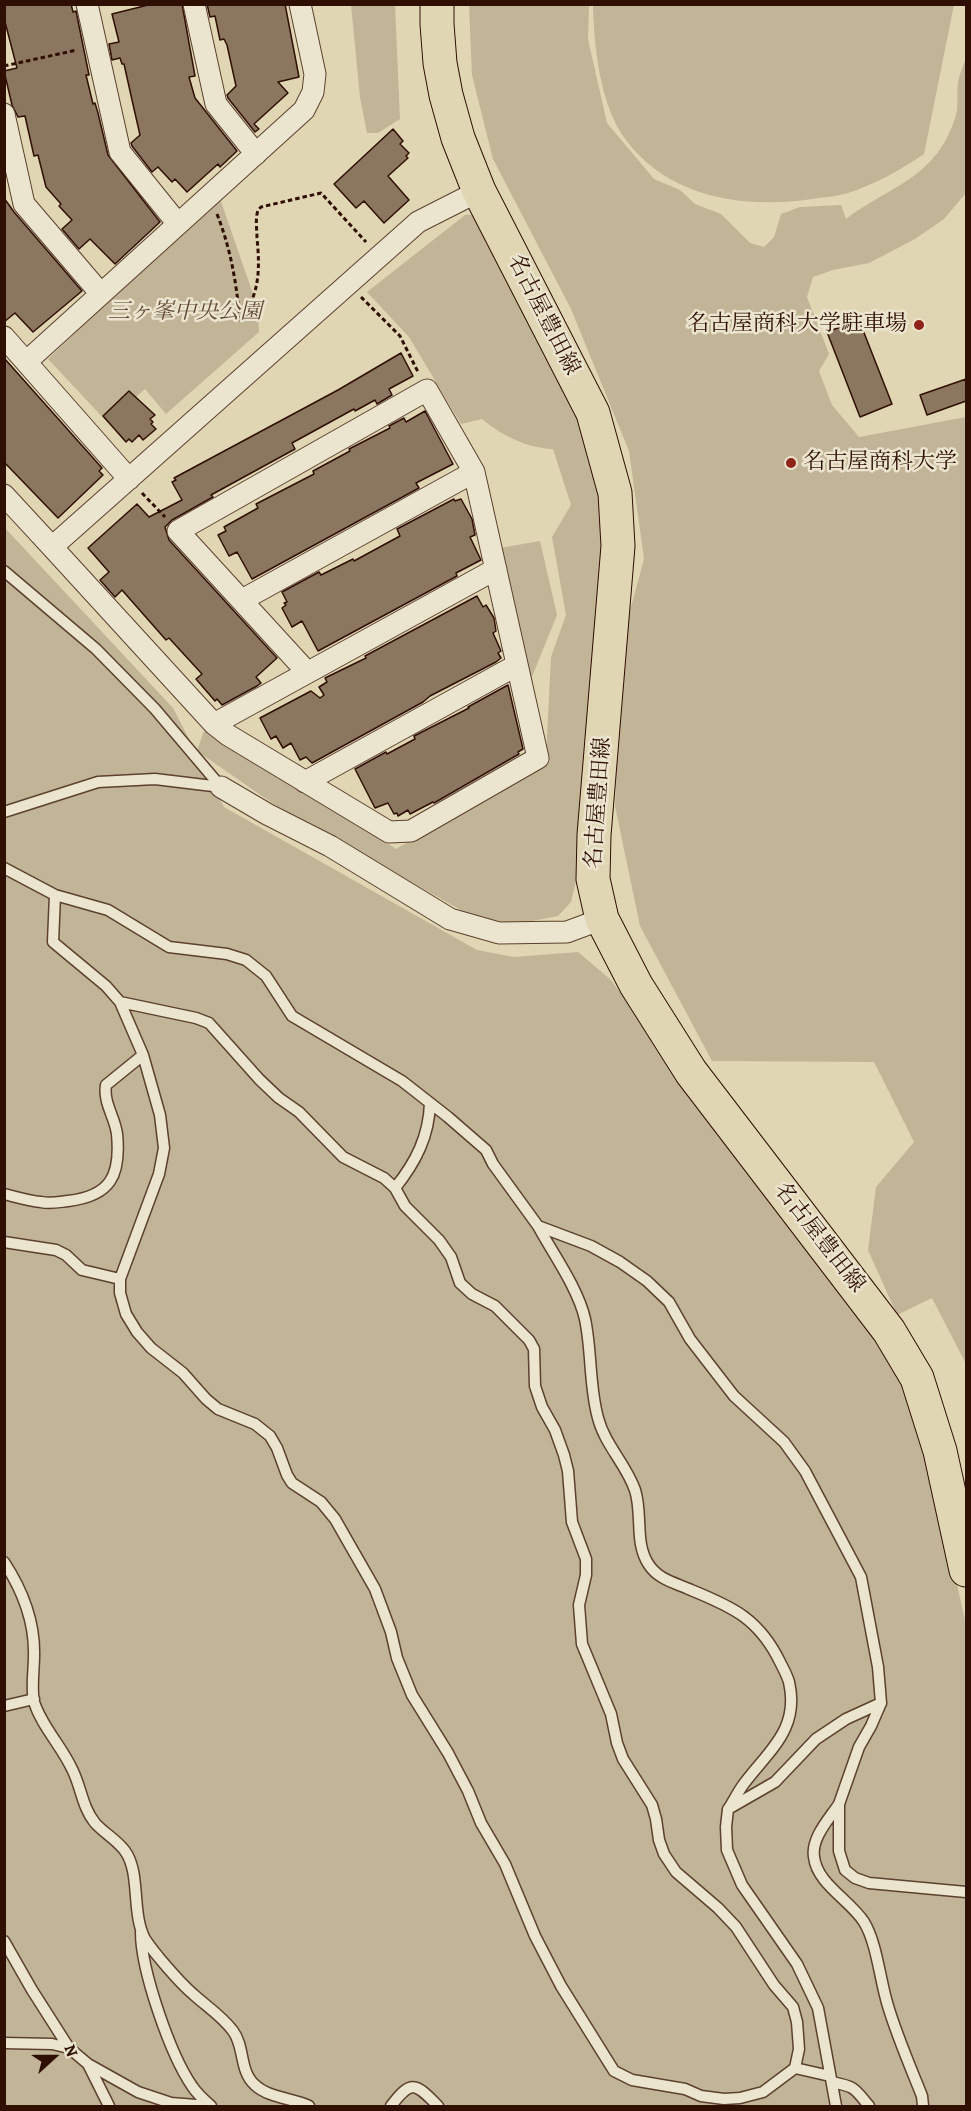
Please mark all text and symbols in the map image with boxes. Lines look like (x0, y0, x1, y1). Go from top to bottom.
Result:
street label: 名古屋豊田線 (501, 250, 585, 380)
park label: 三ヶ峯中央公園 (108, 300, 262, 326)
place label: 名古屋商科大学駐車場 (687, 312, 907, 338)
marker: 名古屋商科大学駐車場 (912, 318, 926, 332)
place label: 名古屋商科大学 (803, 450, 957, 476)
marker: 名古屋商科大学 (784, 456, 798, 470)
street label: 名古屋豊田線 (581, 736, 617, 870)
street label: 名古屋豊田線 (768, 1178, 870, 1298)
north arrow (24, 2027, 84, 2087)
text: N (58, 2041, 83, 2060)

